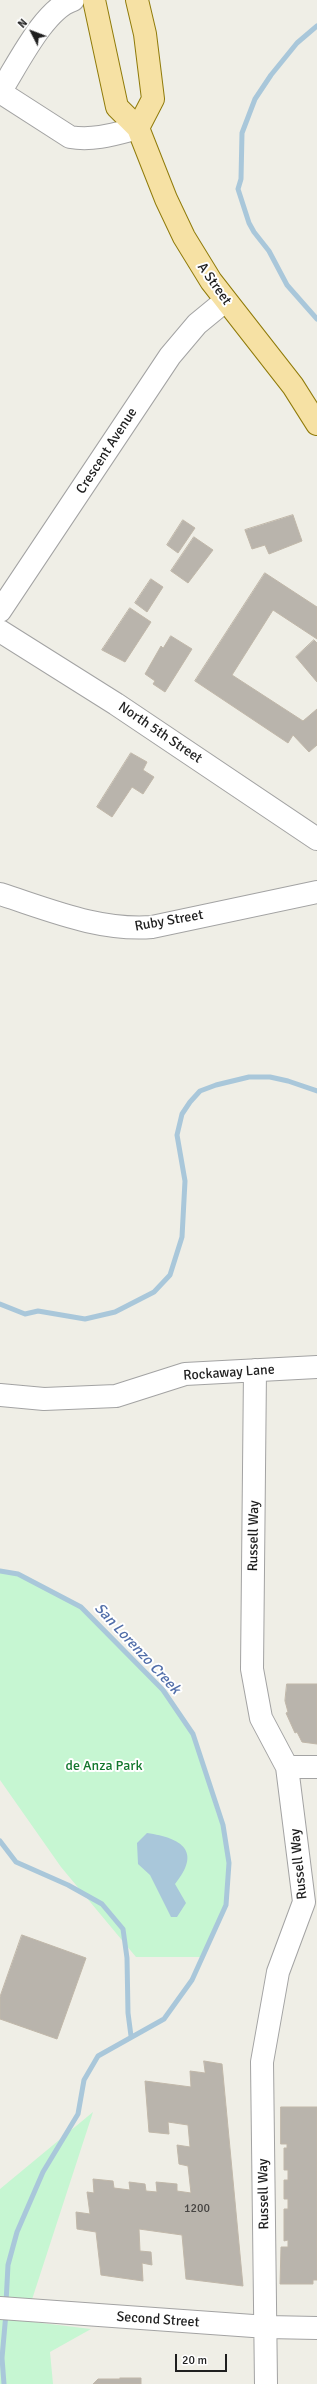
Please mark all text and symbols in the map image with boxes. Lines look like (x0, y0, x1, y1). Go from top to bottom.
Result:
north arrow (12, 12, 52, 52)
text: N (15, 16, 30, 31)
street label: A Street (193, 259, 235, 309)
street label: Crescent Avenue (73, 405, 141, 497)
street label: North 5th Street (115, 699, 205, 767)
street label: Ruby Street (133, 907, 205, 935)
street label: Rockaway Lane (183, 1361, 275, 1385)
street label: Russell Way (245, 1500, 263, 1572)
water label: San Lorenzo Creek (90, 1600, 184, 1698)
park label: de Anza Park (65, 1758, 143, 1774)
street label: Russell Way (287, 1828, 311, 1900)
street label: Russell Way (255, 2158, 273, 2230)
house number: 1200 (184, 2202, 210, 2216)
street label: Second Street (116, 2309, 200, 2331)
scale bar (177, 2346, 229, 2372)
text: 20 m (182, 2353, 207, 2368)

